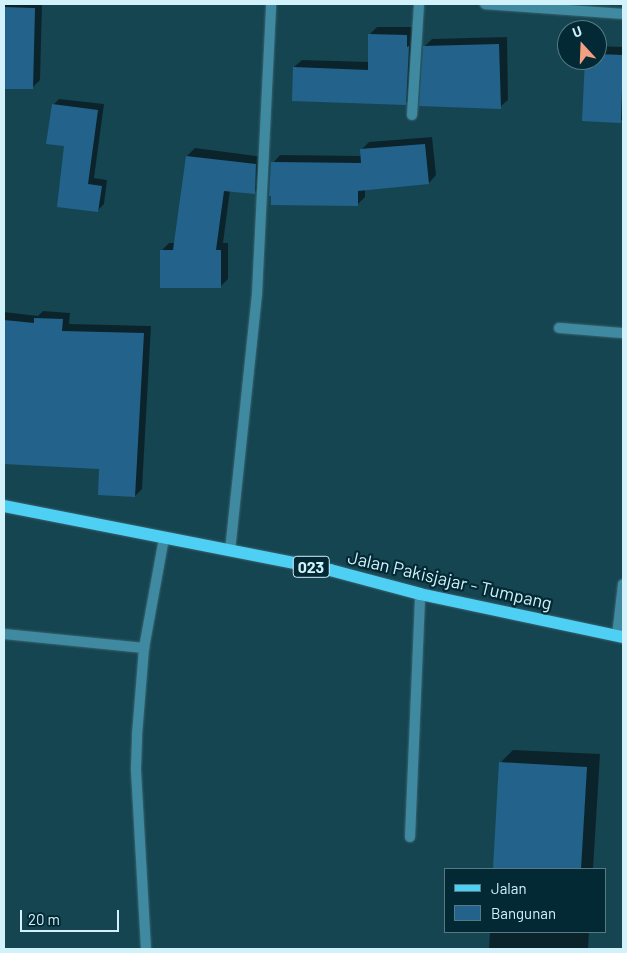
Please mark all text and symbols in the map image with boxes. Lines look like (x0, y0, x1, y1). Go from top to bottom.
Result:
north arrow (557, 20, 607, 70)
text: U (570, 22, 584, 41)
street label: Jalan Pakisjajar - Tumpang (346, 546, 554, 614)
road number: 023 (292, 554, 330, 580)
legend (444, 868, 607, 933)
text: Jalan (491, 879, 527, 897)
scale bar (22, 900, 121, 932)
text: Bangunan (491, 904, 556, 922)
text: 20 m (28, 910, 60, 928)

